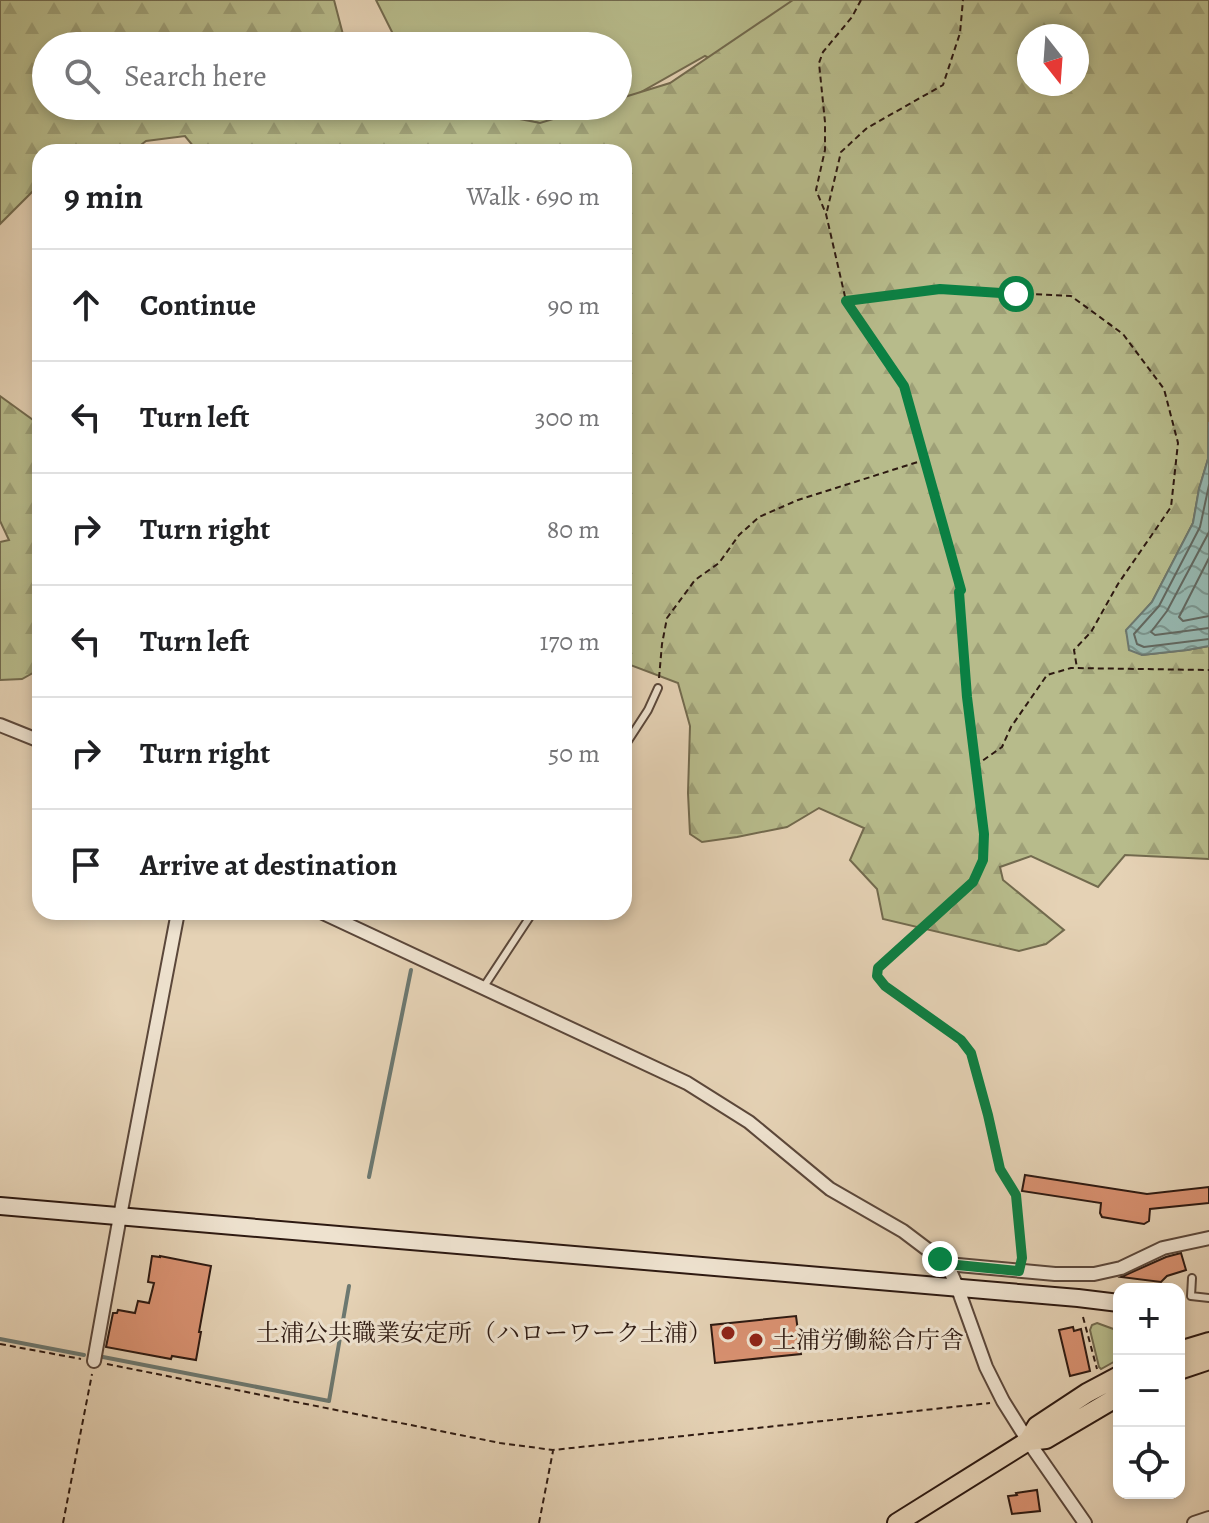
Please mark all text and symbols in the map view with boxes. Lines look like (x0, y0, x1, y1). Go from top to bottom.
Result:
north arrow (1017, 24, 1089, 96)
search box (32, 32, 632, 120)
icon: search (60, 54, 104, 98)
text: Search here (124, 56, 267, 96)
text: 9 min (64, 173, 143, 220)
text: Walk · 690 m (467, 179, 600, 214)
route start (998, 276, 1034, 312)
icon: ahead (64, 283, 108, 327)
text: Continue (140, 285, 256, 325)
text: 90 m (548, 288, 600, 323)
icon: left (64, 395, 108, 439)
text: Turn left (140, 397, 249, 437)
text: 300 m (535, 400, 600, 435)
icon: right (64, 507, 108, 551)
text: Turn right (140, 509, 270, 549)
text: 80 m (547, 512, 600, 547)
icon: left (64, 619, 108, 663)
text: Turn left (140, 621, 249, 661)
text: 170 m (540, 624, 600, 659)
icon: right (64, 731, 108, 775)
text: Turn right (140, 733, 270, 773)
text: 50 m (548, 736, 600, 771)
icon: arrive (64, 843, 108, 887)
text: Arrive at destination (140, 845, 397, 885)
route end (922, 1241, 958, 1277)
map controls (1113, 1283, 1185, 1499)
button: + (1113, 1283, 1185, 1355)
place label: 土浦公共職業安定所（ハローワーク土浦） (256, 1317, 712, 1349)
marker: 土浦公共職業安定所（ハローワーク土浦） (719, 1324, 737, 1342)
place label: 土浦労働総合庁舎 (772, 1324, 964, 1356)
marker: 土浦労働総合庁舎 (747, 1331, 765, 1349)
button: − (1113, 1355, 1185, 1427)
button: locate (1113, 1427, 1185, 1499)

